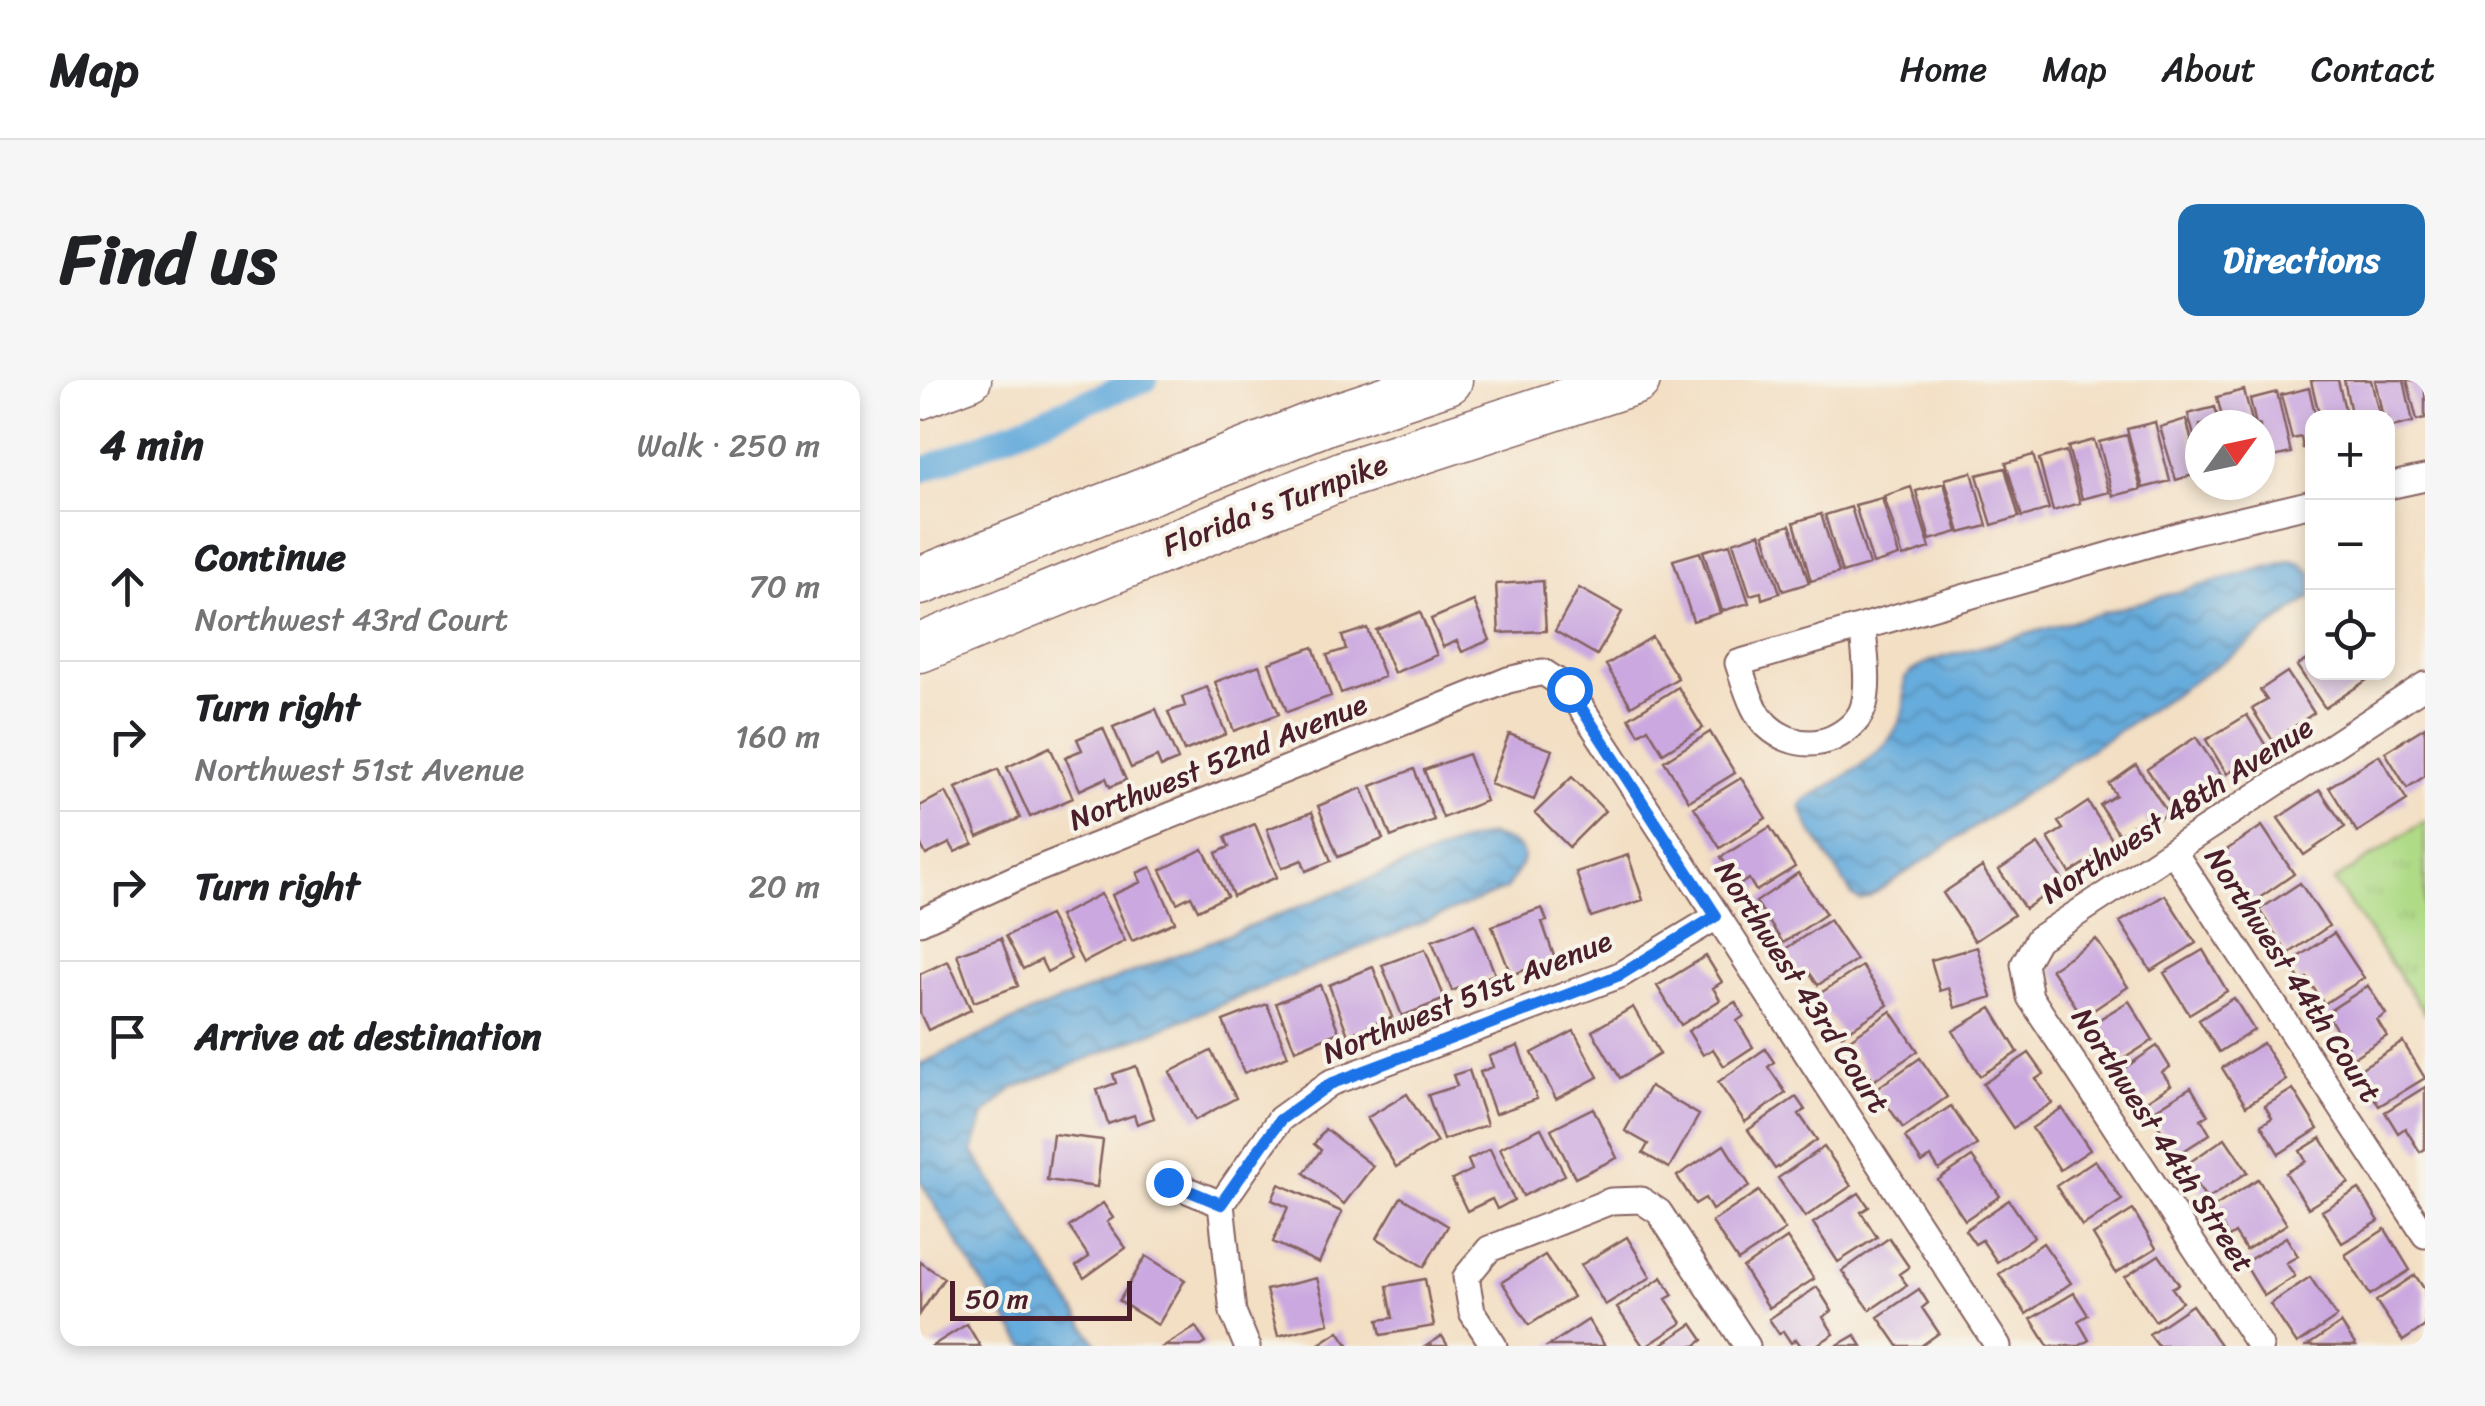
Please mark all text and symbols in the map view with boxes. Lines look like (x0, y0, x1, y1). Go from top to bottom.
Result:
text: Map (50, 27, 139, 112)
text: Home (1900, 38, 1987, 100)
text: Map (2042, 38, 2107, 100)
text: About (2162, 38, 2256, 100)
text: Contact (2311, 38, 2435, 100)
text: Find us (60, 198, 277, 322)
button: Directions (2178, 204, 2425, 316)
text: 4 min (100, 408, 204, 482)
north arrow (2185, 410, 2275, 500)
map controls (2305, 410, 2395, 680)
button: + (2305, 410, 2395, 500)
text: Walk · 250 m (637, 417, 820, 474)
street label: Florida's Turnpike (1154, 437, 1396, 573)
button: − (2305, 500, 2395, 590)
text: Continue (195, 524, 346, 591)
text: 70 m (749, 558, 820, 615)
icon: ahead (100, 559, 155, 614)
button: locate (2305, 590, 2395, 680)
text: Northwest 43rd Court (195, 591, 508, 648)
route start (1547, 667, 1593, 713)
text: Turn right (195, 674, 360, 741)
street label: Northwest 52nd Avenue (1060, 677, 1376, 847)
street label: Northwest 48th Avenue (2030, 701, 2324, 919)
text: 160 m (735, 708, 820, 765)
icon: right (100, 709, 155, 764)
text: Northwest 51st Avenue (195, 741, 524, 798)
street label: Northwest 44th Court (2190, 836, 2396, 1114)
street label: Northwest 43rd Court (1699, 849, 1905, 1125)
text: Turn right (195, 853, 360, 920)
text: 20 m (748, 858, 820, 915)
icon: right (100, 859, 155, 914)
street label: Northwest 51st Avenue (1314, 914, 1620, 1080)
street label: Northwest 44th Street (2056, 996, 2270, 1284)
text: Arrive at destination (195, 1003, 542, 1070)
icon: arrive (100, 1009, 155, 1064)
route end (1146, 1160, 1192, 1206)
text: 50 m (965, 1274, 1029, 1323)
scale bar (950, 1276, 1132, 1320)

